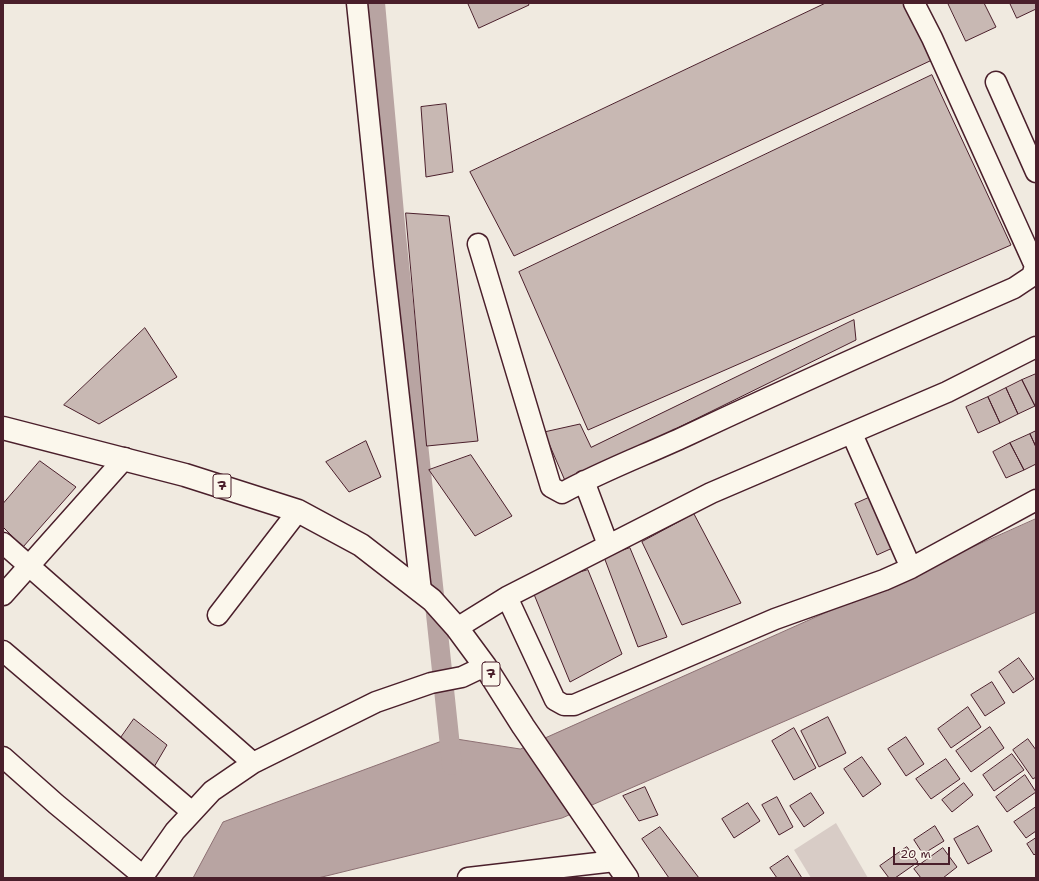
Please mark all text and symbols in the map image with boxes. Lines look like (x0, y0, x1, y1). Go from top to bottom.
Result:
road number: 7 (213, 474, 231, 498)
road number: 7 (482, 662, 500, 686)
scale bar (895, 839, 952, 865)
text: 20 m (900, 846, 931, 862)

